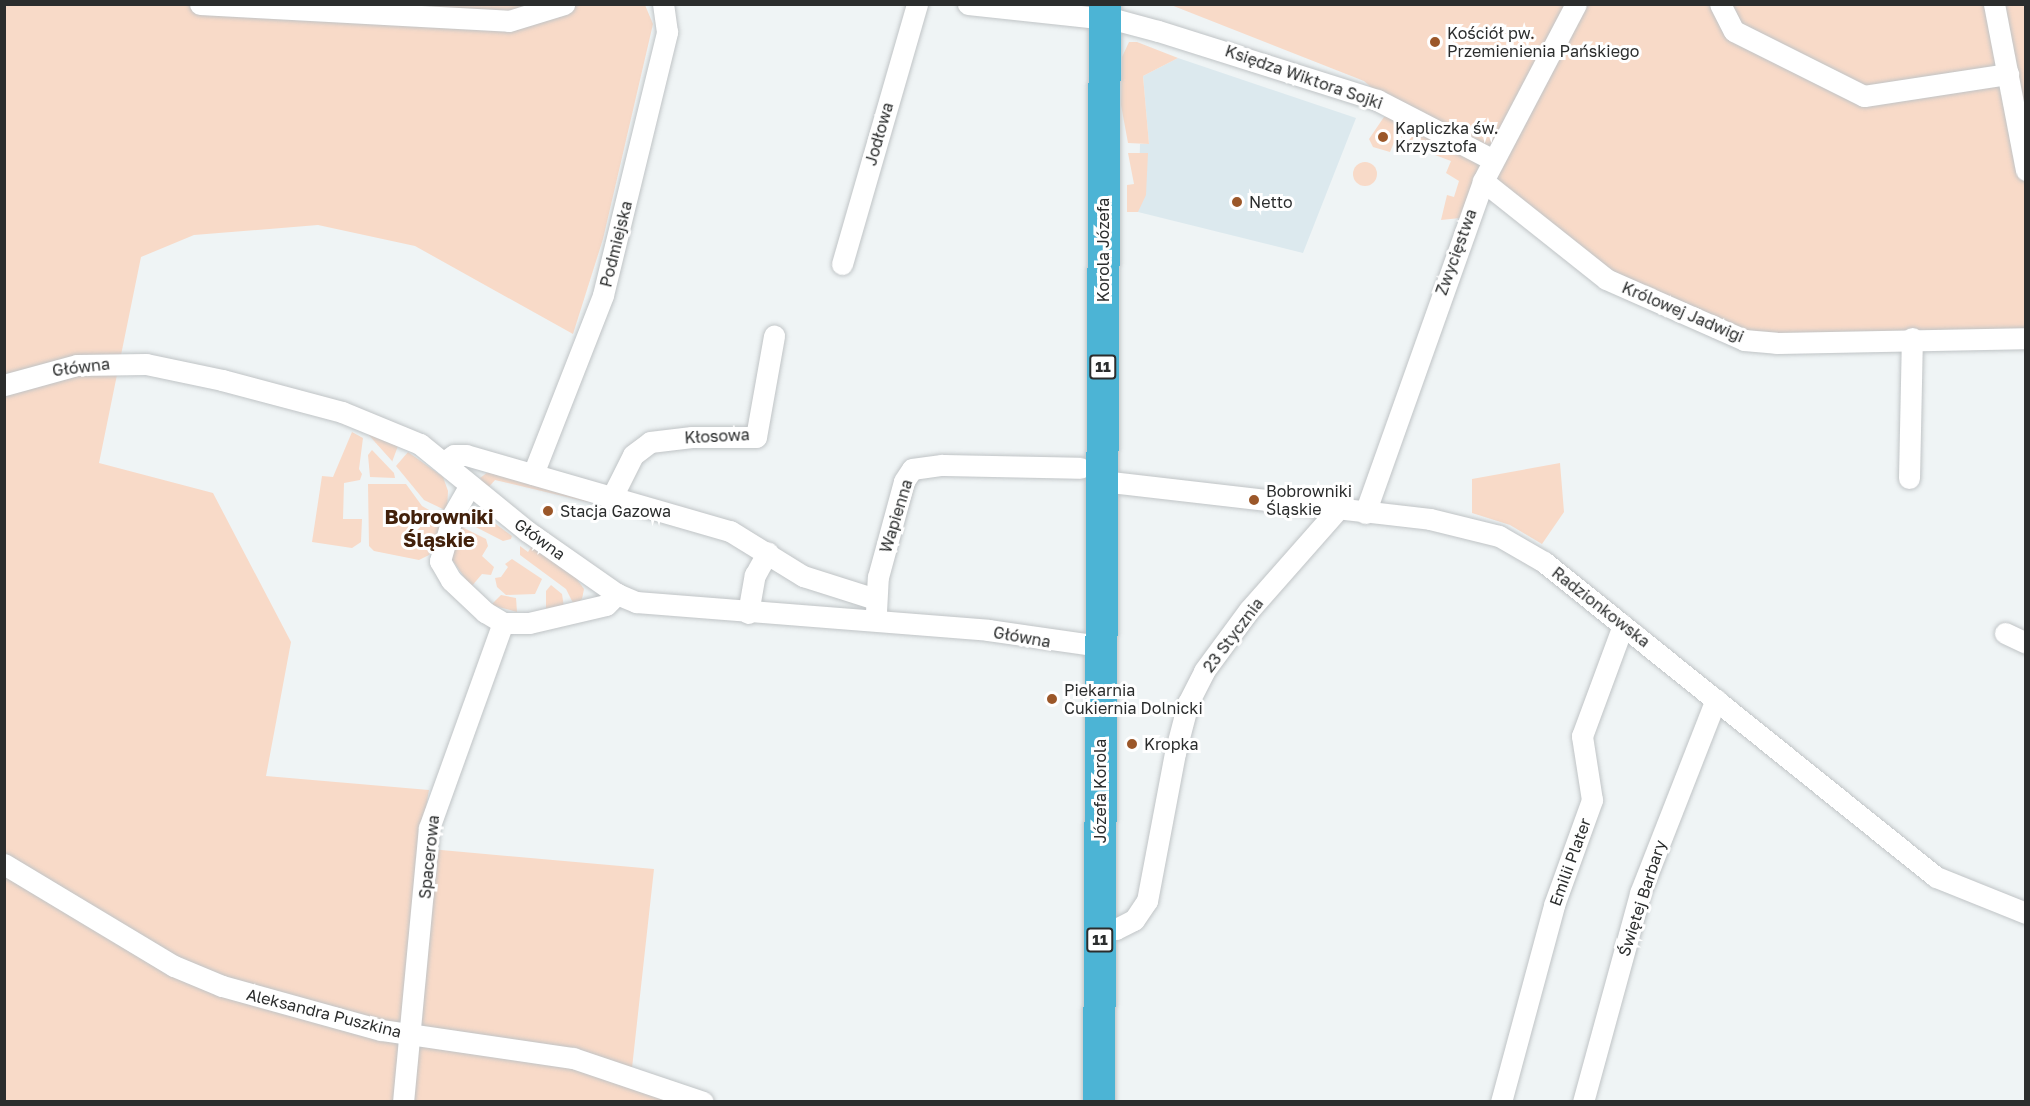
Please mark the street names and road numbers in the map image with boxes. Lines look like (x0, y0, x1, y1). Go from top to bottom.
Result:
street label: Księdza Wiktora Sojki (1223, 41, 1385, 113)
street label: Jodłowa (861, 100, 897, 168)
street label: Korola Józefa (1093, 198, 1113, 302)
street label: Podmiejska (596, 199, 636, 289)
street label: Zwycięstwa (1432, 206, 1480, 298)
street label: Królowej Jadwigi (1619, 278, 1747, 346)
street label: Główna (51, 354, 111, 380)
road number: 11 (1088, 355, 1118, 379)
street label: Kłosowa (684, 425, 750, 447)
street label: Wapienna (876, 477, 916, 555)
street label: Główna (511, 514, 569, 564)
street label: Radzionkowska (1548, 563, 1654, 651)
street label: 23 Stycznia (1199, 594, 1267, 676)
street label: Główna (992, 623, 1052, 651)
street label: Józefa Korola (1090, 739, 1110, 843)
street label: Spacerowa (415, 814, 443, 900)
street label: Emilii Plater (1545, 815, 1595, 909)
street label: Świętej Barbary (1614, 837, 1670, 959)
road number: 11 (1085, 928, 1115, 952)
street label: Aleksandra Puszkina (245, 984, 403, 1042)

